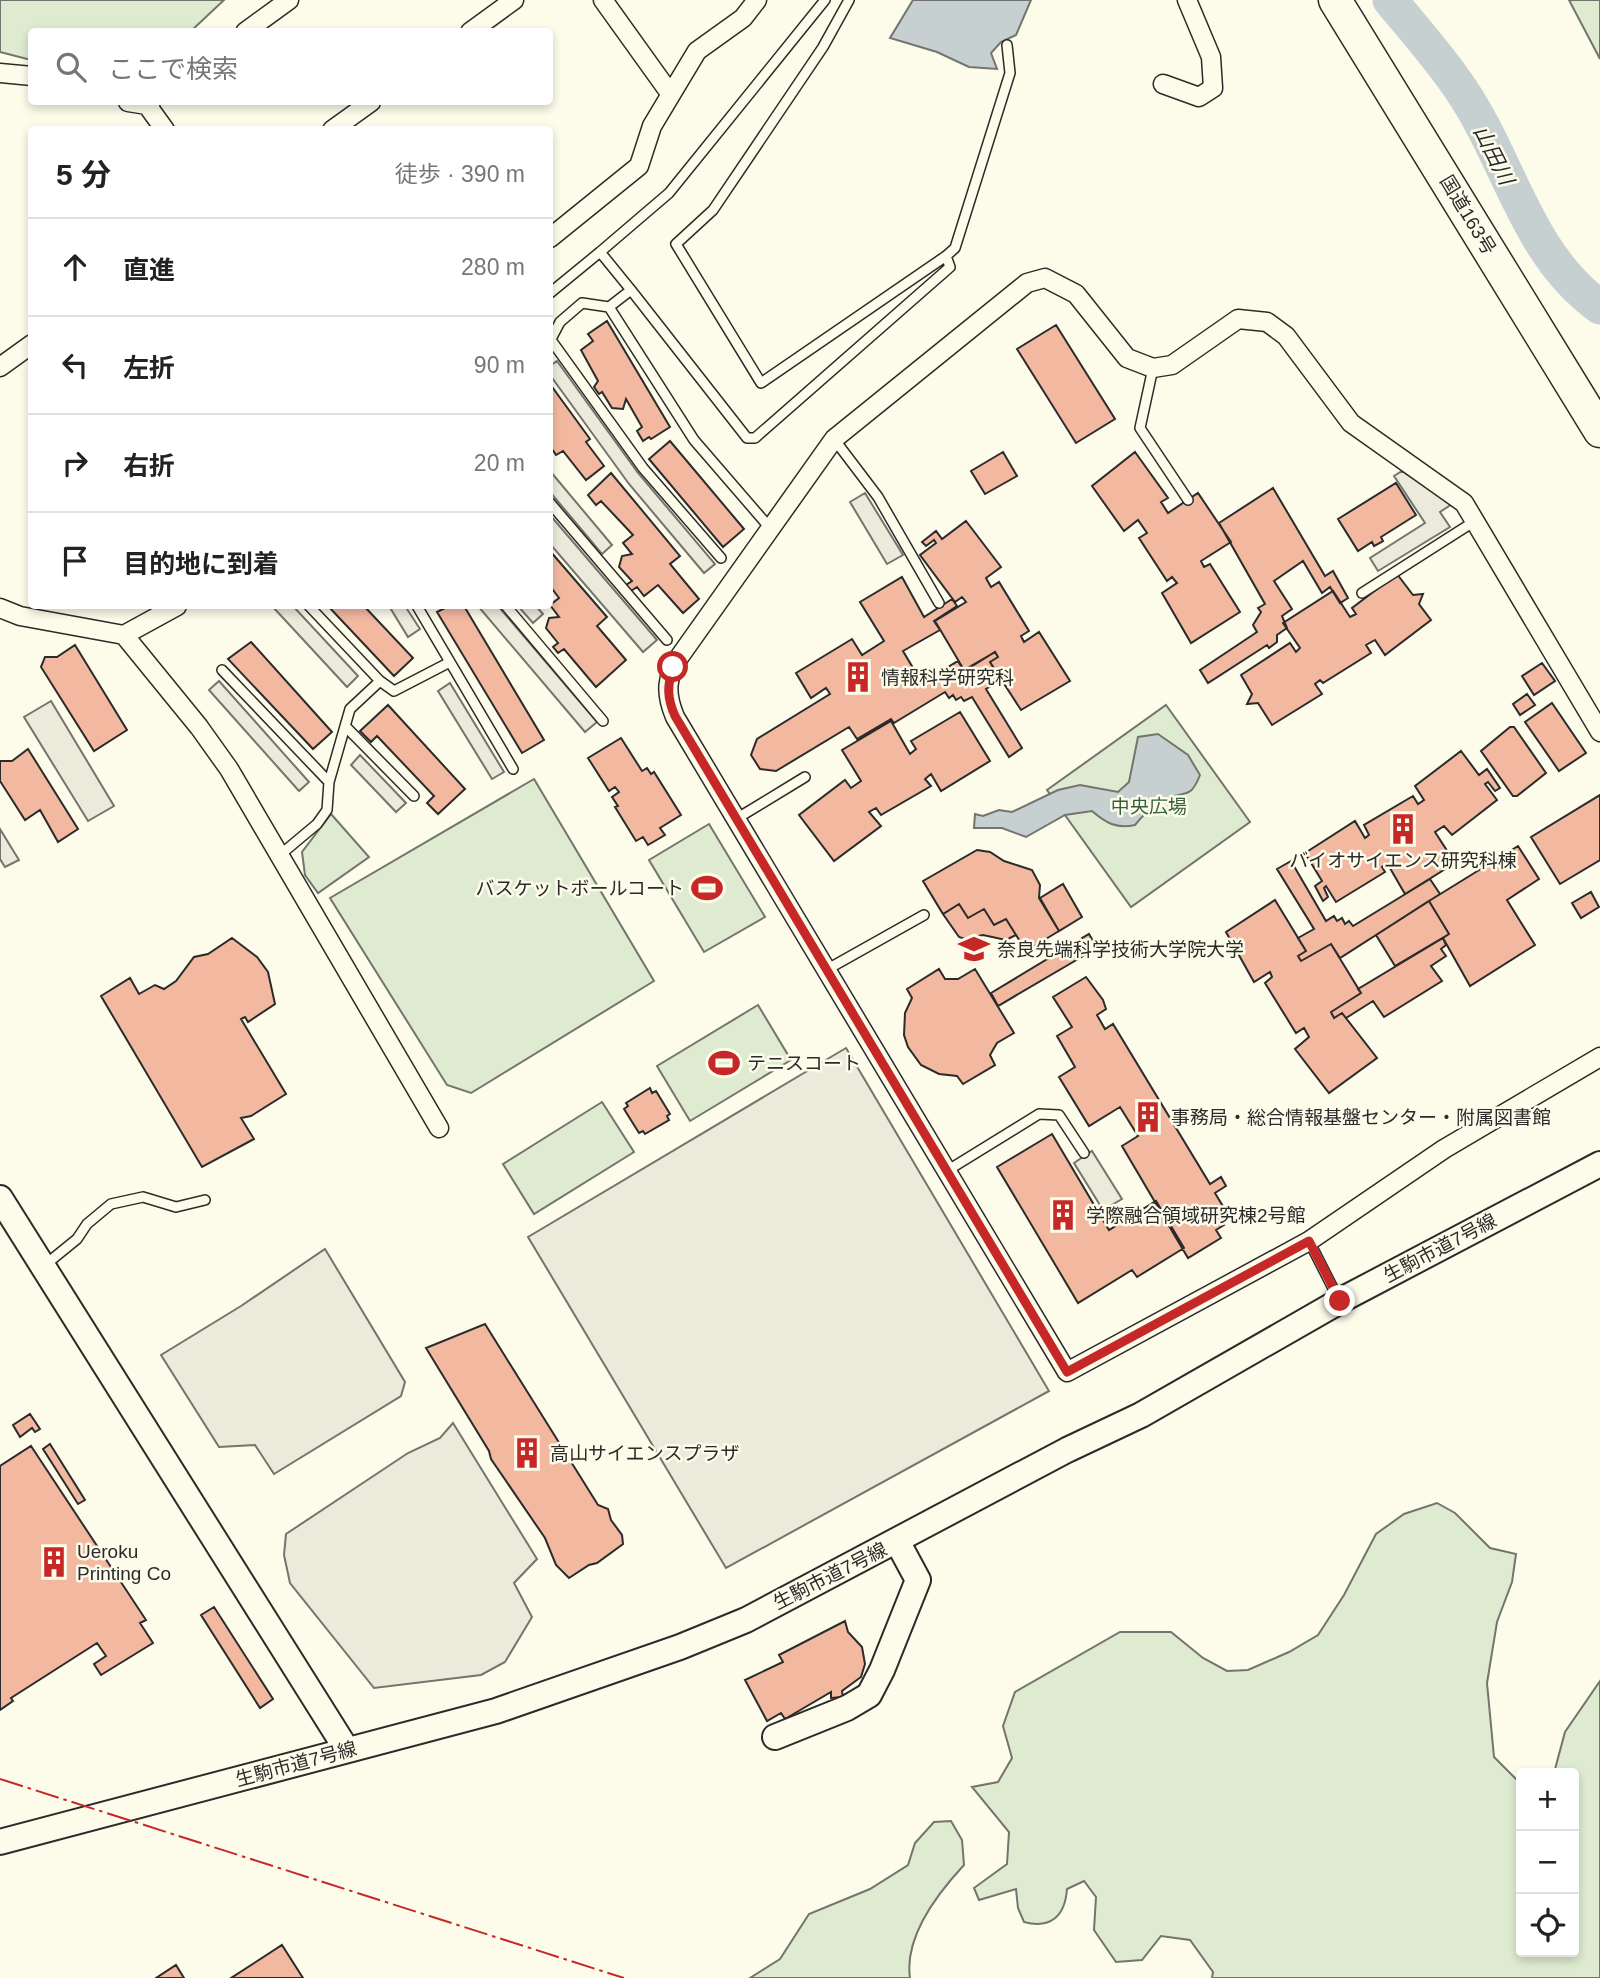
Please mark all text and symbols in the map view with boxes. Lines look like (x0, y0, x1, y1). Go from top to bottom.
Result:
search box (28, 28, 553, 105)
icon: search (52, 48, 90, 86)
text: ここで検索 (108, 54, 238, 84)
water label: 山田川 (1469, 122, 1519, 190)
text: 5 分 (56, 158, 111, 191)
text: 徒歩 · 390 m (395, 161, 525, 187)
street label: 国道163号 (1436, 172, 1500, 258)
icon: ahead (56, 248, 94, 286)
text: 280 m (461, 254, 525, 280)
text: 直進 (123, 255, 175, 285)
icon: left (56, 346, 94, 384)
text: 90 m (474, 352, 525, 378)
text: 左折 (123, 353, 175, 383)
icon: right (56, 444, 94, 482)
text: 20 m (474, 450, 525, 476)
text: 右折 (123, 451, 175, 481)
icon: arrive (56, 542, 94, 580)
text: 目的地に到着 (123, 549, 279, 579)
route start (657, 651, 688, 682)
building icon: 情報科学研究科 (841, 660, 875, 694)
place label: 情報科学研究科 (881, 667, 1014, 688)
park label: 中央広場 (1111, 796, 1187, 817)
building icon: バイオサイエンス研究科棟 (1386, 812, 1420, 846)
place label: バイオサイエンス研究科棟 (1289, 850, 1517, 871)
sports icon: バスケットボールコート (690, 871, 724, 905)
place label: バスケットボールコート (475, 878, 684, 899)
school or university icon: 奈良先端科学技術大学院大学 (957, 932, 991, 966)
place label: 奈良先端科学技術大学院大学 (997, 939, 1244, 960)
sports icon: テニスコート (707, 1046, 741, 1080)
place label: テニスコート (747, 1053, 861, 1074)
building icon: 事務局・総合情報基盤センター・附属図書館 (1131, 1100, 1165, 1134)
place label: 事務局・総合情報基盤センター・附属図書館 (1171, 1107, 1551, 1128)
building icon: 学際融合領域研究棟2号館 (1046, 1198, 1080, 1232)
place label: 学際融合領域研究棟2号館 (1086, 1205, 1306, 1226)
street label: 生駒市道7号線 (1380, 1209, 1500, 1287)
route end (1324, 1285, 1355, 1316)
building icon: 高山サイエンスプラザ (510, 1436, 544, 1470)
place label: 高山サイエンスプラザ (550, 1443, 739, 1464)
street label: 生駒市道7号線 (770, 1538, 890, 1614)
place label: Ueroku Printing Co (77, 1541, 171, 1584)
building icon: Ueroku Printing Co (37, 1545, 71, 1579)
street label: 生駒市道7号線 (233, 1738, 359, 1790)
map controls (1516, 1768, 1579, 1957)
button: + (1516, 1768, 1579, 1831)
button: − (1516, 1831, 1579, 1894)
button: locate (1516, 1894, 1579, 1957)

